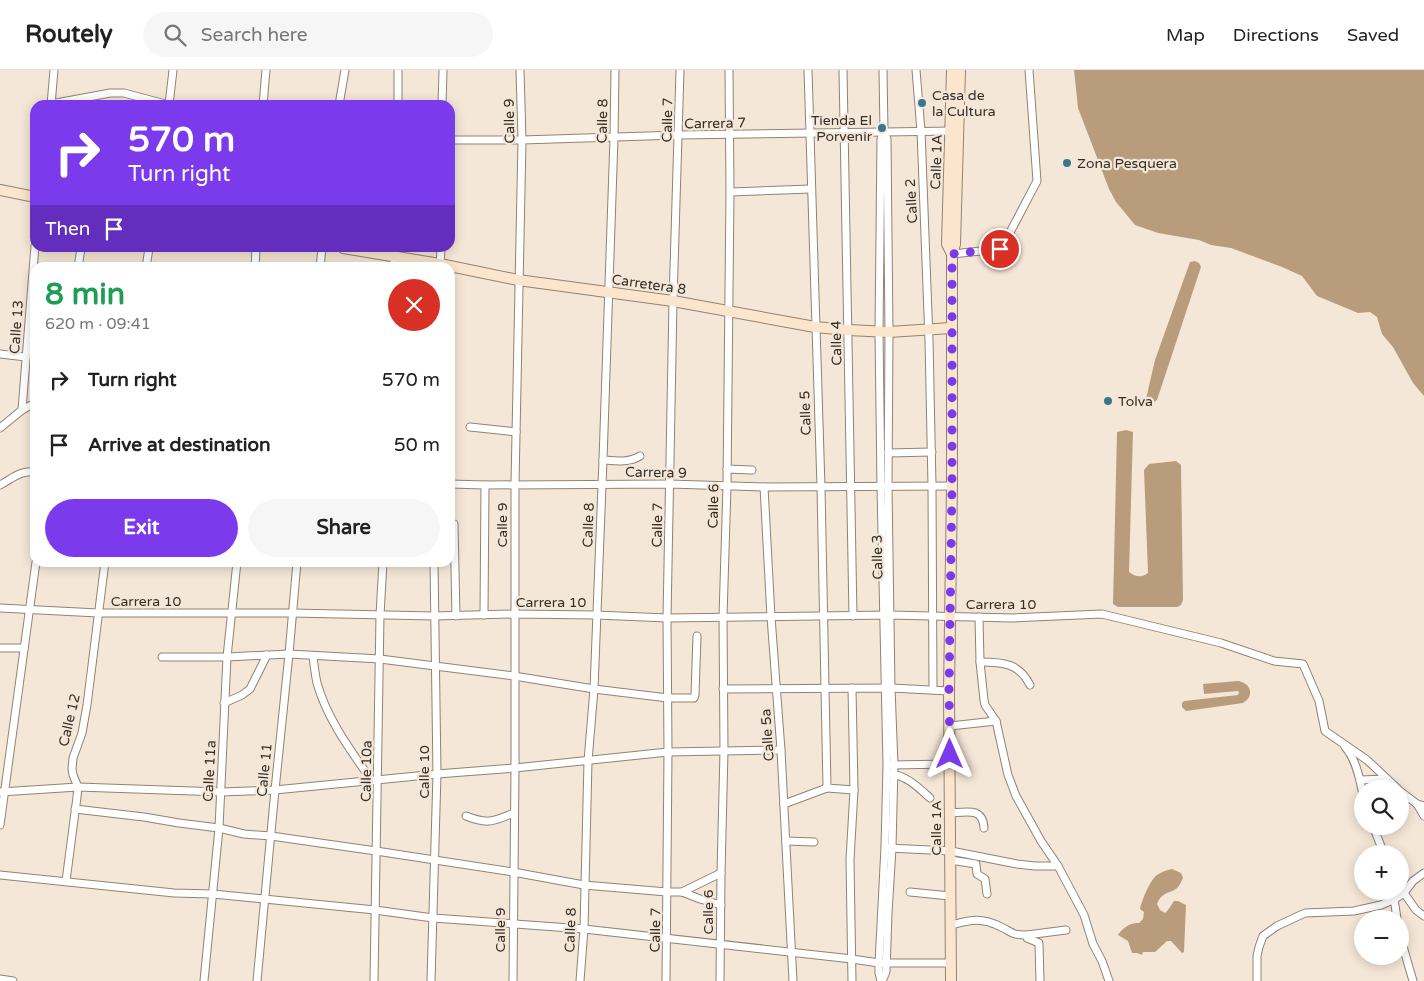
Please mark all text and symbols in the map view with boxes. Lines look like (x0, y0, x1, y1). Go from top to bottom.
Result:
search box (143, 12, 493, 57)
text: Routely (25, 20, 113, 49)
icon: search (161, 21, 189, 49)
text: Search here (201, 24, 308, 46)
text: Map (1166, 24, 1205, 46)
text: Directions (1233, 24, 1319, 46)
text: Saved (1347, 24, 1399, 46)
place label: Casa de la Cultura (932, 87, 996, 120)
street label: Calle 7 (659, 97, 676, 143)
marker: Casa de la Cultura (916, 97, 928, 109)
street label: Calle 9 (501, 98, 518, 144)
street label: Calle 8 (594, 98, 611, 144)
place label: Tienda El Porvenir (811, 112, 873, 145)
street label: Carrera 7 (684, 114, 746, 133)
text: 570 m (128, 119, 235, 161)
icon: right (45, 120, 110, 185)
marker: Tienda El Porvenir (876, 122, 888, 134)
street label: Calle 1A (927, 134, 946, 190)
place label: Zona Pesquera (1077, 155, 1177, 172)
marker: Zona Pesquera (1061, 157, 1073, 169)
text: Turn right (128, 161, 230, 187)
street label: Calle 2 (902, 178, 921, 224)
icon: arrive (100, 215, 128, 243)
text: Then (45, 218, 90, 240)
pin (979, 228, 1021, 270)
icon: arrive (986, 235, 1014, 263)
street label: Carretera 8 (611, 271, 687, 298)
text: 8 min (45, 276, 125, 313)
button: close (388, 279, 440, 331)
street label: Calle 13 (6, 300, 27, 354)
text: 620 m · 09:41 (45, 314, 151, 334)
street label: Calle 4 (828, 320, 845, 366)
icon: right (45, 366, 73, 394)
text: Turn right (88, 369, 176, 391)
text: 570 m (382, 369, 440, 391)
street label: Calle 5 (796, 390, 815, 436)
place label: Tolva (1118, 393, 1153, 410)
marker: Tolva (1102, 395, 1114, 407)
icon: arrive (45, 431, 73, 459)
text: Arrive at destination (88, 434, 271, 456)
text: 50 m (394, 434, 440, 456)
street label: Carrera 9 (625, 463, 687, 482)
street label: Calle 6 (705, 483, 722, 529)
button: Exit (45, 499, 238, 557)
button: Share (248, 499, 440, 557)
street label: Calle 8 (579, 502, 598, 548)
street label: Calle 7 (649, 502, 666, 548)
street label: Calle 9 (494, 503, 511, 547)
street label: Calle 3 (869, 534, 886, 580)
street label: Carrera 10 (111, 593, 181, 610)
street label: Carrera 10 (516, 594, 586, 611)
street label: Carrera 10 (966, 596, 1036, 613)
street label: Calle 12 (55, 692, 84, 748)
street label: Calle 5a (757, 708, 778, 762)
position arrow (923, 727, 975, 779)
street label: Calle 11a (199, 740, 220, 802)
street label: Calle 10a (357, 740, 376, 802)
street label: Calle 11 (253, 742, 276, 798)
street label: Calle 10 (416, 745, 433, 799)
map controls (1354, 780, 1409, 965)
button: search (1354, 780, 1409, 835)
street label: Calle 1A (928, 800, 945, 856)
button: + (1354, 845, 1409, 900)
street label: Calle 6 (700, 889, 717, 934)
street label: Calle 8 (561, 907, 580, 953)
street label: Calle 7 (647, 907, 664, 953)
street label: Calle 9 (492, 908, 509, 952)
button: − (1354, 910, 1409, 965)

